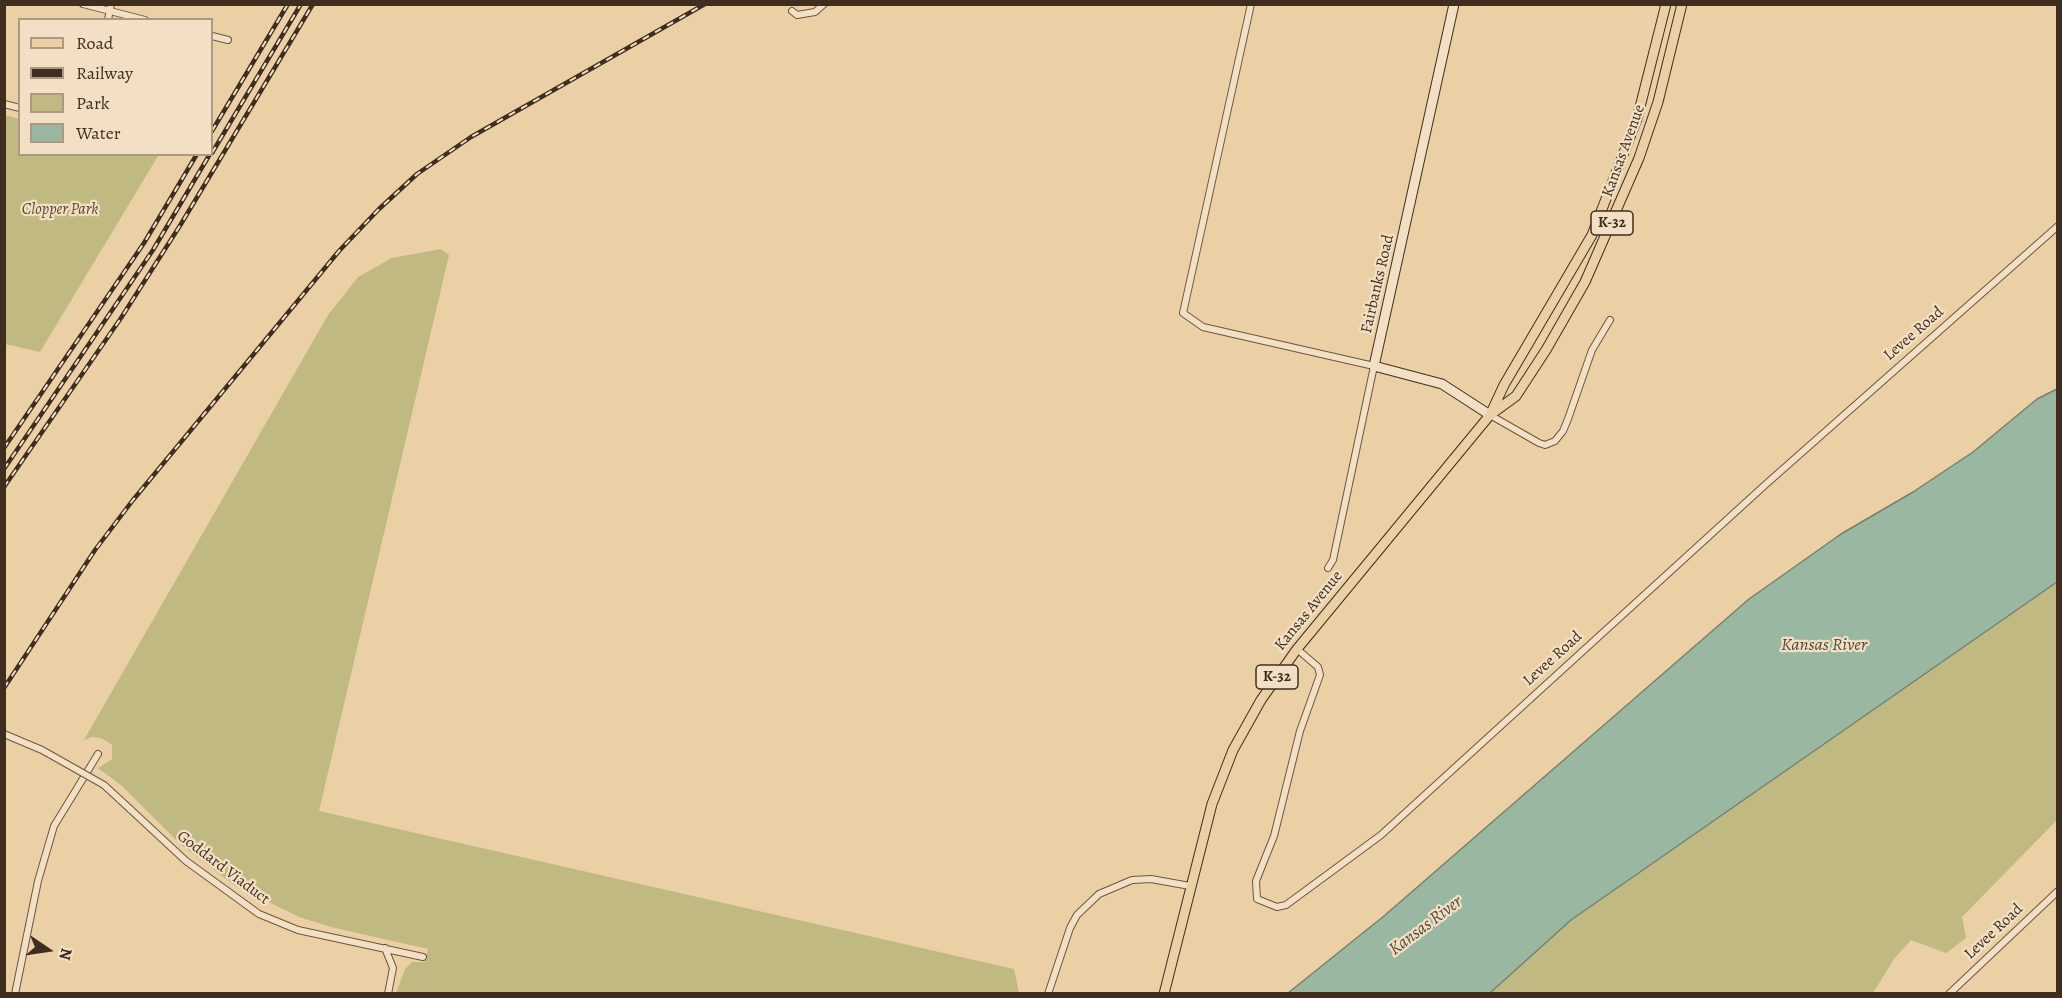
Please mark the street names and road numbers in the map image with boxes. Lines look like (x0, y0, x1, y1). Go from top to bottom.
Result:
street label: Kansas Avenue (1598, 102, 1650, 200)
road number: K-32 (1591, 211, 1633, 235)
street label: Fairbanks Road (1357, 233, 1399, 335)
street label: Levee Road (1880, 303, 1948, 365)
street label: Kansas Avenue (1271, 567, 1347, 655)
street label: Levee Road (1519, 627, 1587, 691)
road number: K-32 (1256, 665, 1298, 689)
street label: Goddard Viaduct (173, 827, 273, 909)
street label: Levee Road (1961, 900, 2027, 964)

